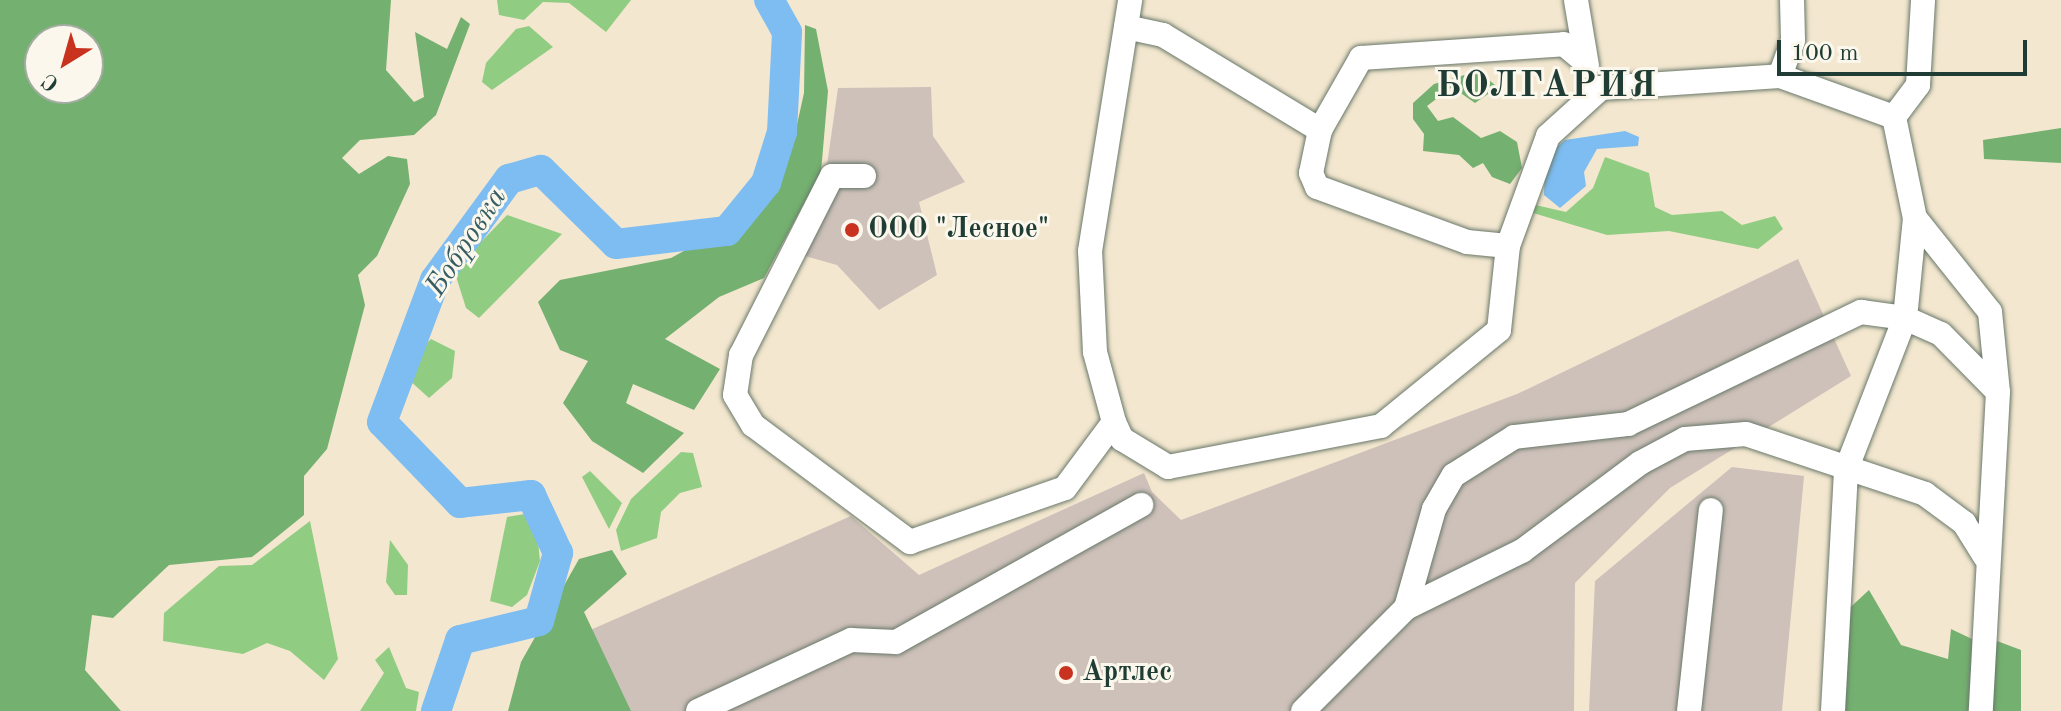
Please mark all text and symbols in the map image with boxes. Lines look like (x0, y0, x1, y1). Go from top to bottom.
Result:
north arrow (24, 24, 104, 104)
scale bar (1781, 24, 2031, 74)
text: 100 m (1791, 42, 1859, 66)
district label: БОЛГАРИЯ (1436, 66, 1658, 110)
text: С (38, 68, 63, 95)
water label: Бобровка (419, 181, 515, 303)
place label: ООО "Лесное" (868, 213, 1049, 247)
marker: ООО "Лесное" (843, 221, 861, 239)
place label: Артлес (1082, 656, 1172, 690)
marker: Артлес (1057, 664, 1075, 682)

